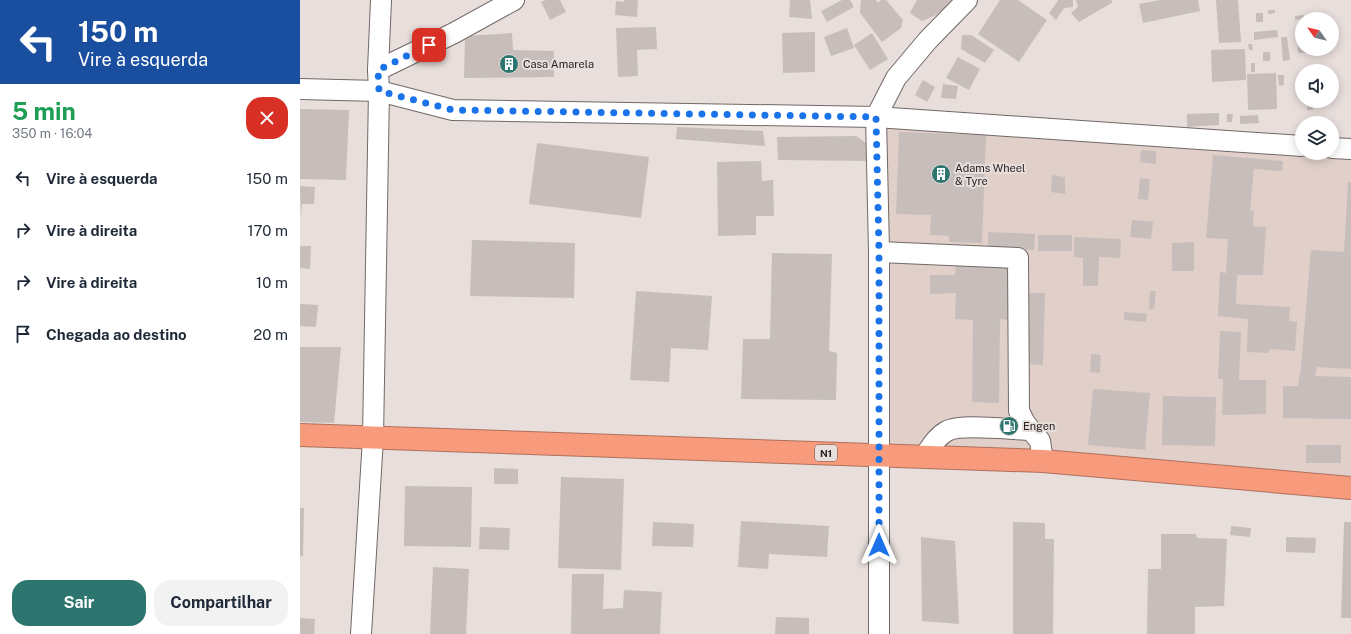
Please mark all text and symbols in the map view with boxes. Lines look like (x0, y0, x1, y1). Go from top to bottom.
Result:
north arrow (1295, 12, 1339, 56)
map controls (1295, 12, 1339, 160)
text: 150 m (78, 15, 158, 48)
icon: left (12, 16, 64, 68)
pin (412, 28, 446, 62)
icon: arrive (418, 34, 440, 56)
text: Vire à esquerda (78, 49, 208, 70)
building icon: Casa Amarela (498, 53, 520, 75)
place label: Casa Amarela (523, 58, 594, 70)
button: sound (1295, 64, 1339, 108)
text: 5 min (12, 97, 76, 125)
button: close (246, 97, 288, 139)
button: layers (1295, 116, 1339, 160)
text: 350 m · 16:04 (12, 126, 93, 141)
place label: Adams Wheel & Tyre (955, 162, 1025, 187)
building icon: Adams Wheel & Tyre (930, 163, 952, 185)
icon: left (12, 167, 34, 189)
text: Vire à esquerda (46, 170, 158, 187)
text: 150 m (246, 170, 288, 187)
icon: right (12, 219, 34, 241)
text: Vire à direita (46, 222, 137, 239)
text: 170 m (247, 222, 288, 239)
icon: right (12, 271, 34, 293)
text: Vire à direita (46, 274, 137, 291)
text: 10 m (256, 274, 288, 291)
icon: arrive (12, 323, 34, 345)
text: Chegada ao destino (46, 326, 187, 343)
text: 20 m (253, 326, 288, 343)
fuel station icon: Engen (998, 415, 1020, 437)
place label: Engen (1023, 420, 1055, 432)
road number: N1 (815, 445, 837, 461)
position arrow (858, 524, 900, 566)
button: Sair (12, 580, 146, 626)
button: Compartilhar (154, 580, 288, 626)

